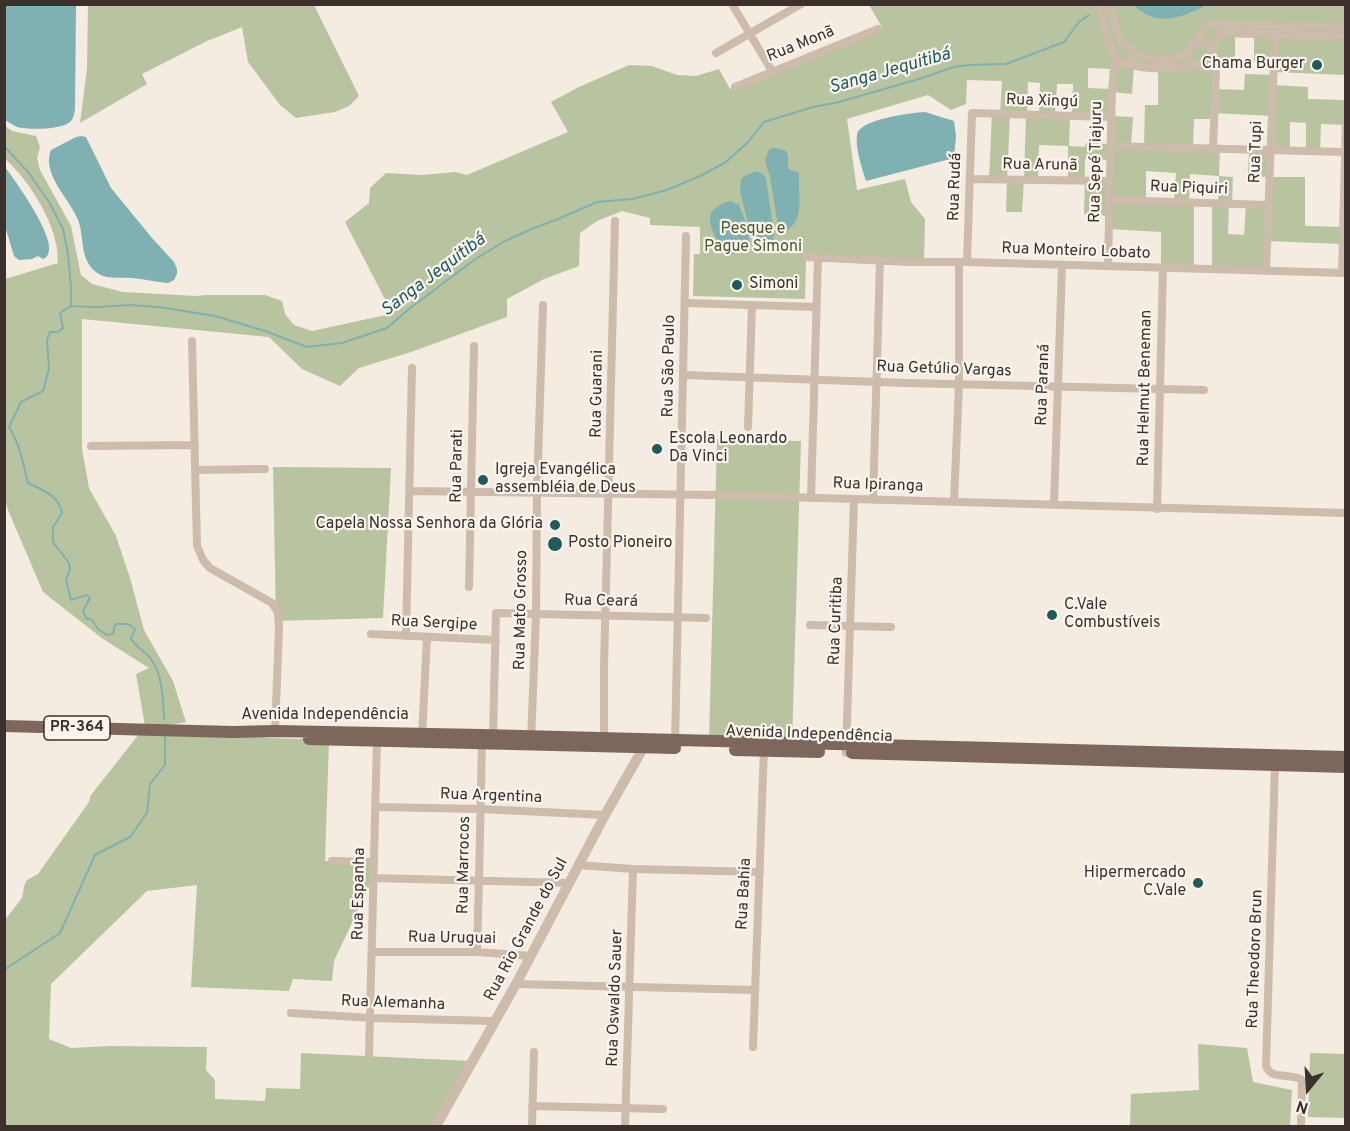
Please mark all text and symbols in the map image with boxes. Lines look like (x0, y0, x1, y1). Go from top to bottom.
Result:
street label: Rua Monã (765, 23, 837, 67)
water label: Sanga Jequitibá (827, 44, 953, 100)
place label: Chama Burger (1202, 55, 1305, 75)
marker: Chama Burger (1310, 58, 1324, 72)
street label: Rua Xingú (1005, 91, 1079, 113)
street label: Rua Sepé Tiajuru (1086, 101, 1108, 223)
street label: Rua Tupi (1246, 120, 1268, 184)
street label: Rua Rudá (945, 152, 967, 222)
street label: Rua Arunã (1002, 156, 1078, 176)
street label: Rua Piquiri (1150, 178, 1228, 200)
park label: Pesque e Pague Simoni (704, 220, 802, 258)
water label: Sanga Jequitibá (378, 230, 490, 322)
street label: Rua Monteiro Lobato (1001, 240, 1151, 264)
place label: Simoni (749, 275, 798, 295)
marker: Simoni (730, 278, 744, 292)
street label: Rua Helmut Beneman (1135, 309, 1157, 467)
street label: Rua São Paulo (660, 314, 680, 418)
street label: Rua Paraná (1033, 344, 1055, 426)
street label: Rua Guarani (588, 350, 608, 438)
street label: Rua Getúlio Vargas (876, 358, 1012, 382)
street label: Rua Parati (448, 429, 468, 503)
place label: Escola Leonardo Da Vinci (669, 430, 787, 468)
marker: Escola Leonardo Da Vinci (650, 442, 664, 456)
place label: Igreja Evangélica assembléia de Deus (495, 461, 636, 499)
marker: Igreja Evangélica assembléia de Deus (476, 473, 490, 487)
street label: Rua Ipiranga (832, 475, 924, 497)
place label: Capela Nossa Senhora da Glória (315, 515, 543, 535)
marker: Capela Nossa Senhora da Glória (548, 518, 562, 532)
place label: Posto Pioneiro (568, 534, 672, 554)
marker: Posto Pioneiro (546, 535, 564, 553)
street label: Rua Mato Grosso (511, 550, 533, 670)
street label: Rua Curitiba (826, 576, 848, 666)
street label: Rua Ceará (564, 592, 638, 612)
place label: C.Vale Combustíveis (1064, 596, 1161, 634)
marker: C.Vale Combustíveis (1045, 608, 1059, 622)
street label: Rua Sergipe (390, 612, 478, 636)
street label: Avenida Independência (241, 706, 409, 726)
road number: PR-364 (44, 716, 110, 740)
street label: Avenida Independência (725, 722, 893, 748)
street label: Rua Argentina (440, 786, 542, 808)
street label: Rua Marrocos (455, 816, 475, 914)
street label: Rua Espanha (350, 847, 370, 941)
street label: Rua Rio Grande do Sul (481, 855, 573, 1005)
street label: Rua Bahia (734, 857, 756, 931)
place label: Hipermercado C.Vale (1084, 864, 1186, 902)
marker: Hipermercado C.Vale (1191, 876, 1205, 890)
street label: Rua Theodoro Brun (1244, 889, 1268, 1029)
street label: Rua Uruguai (408, 929, 496, 949)
street label: Rua Oswaldo Sauer (604, 929, 628, 1067)
street label: Rua Alemanha (341, 993, 445, 1015)
north arrow (1278, 1059, 1338, 1119)
text: N (1294, 1095, 1311, 1117)

